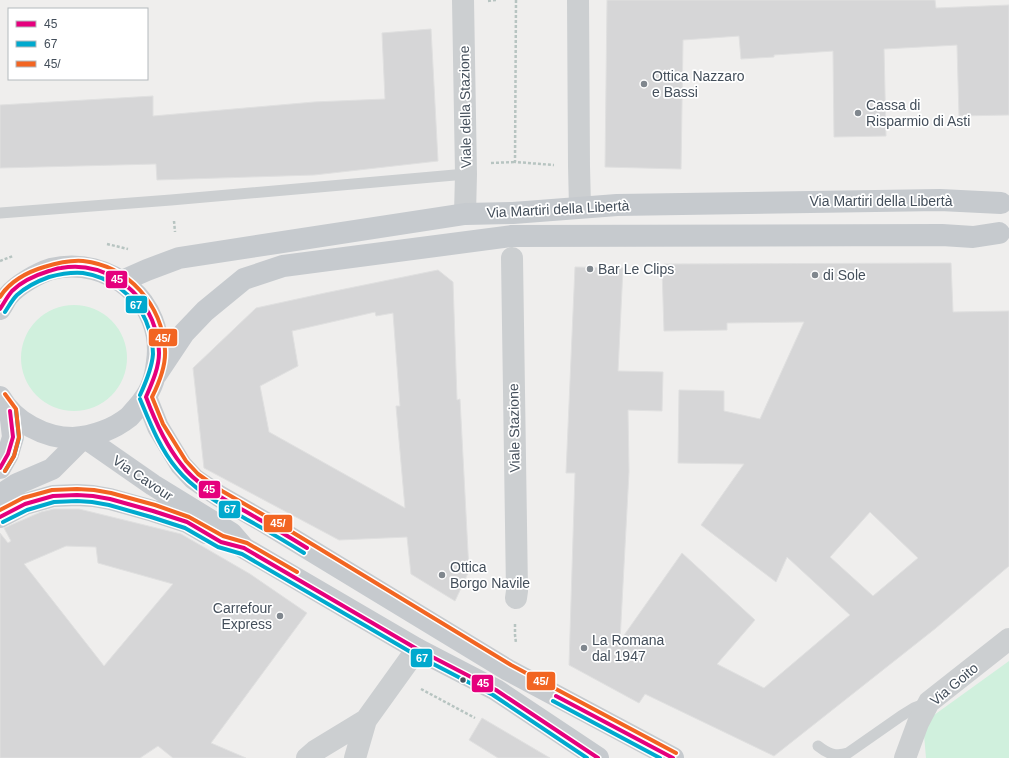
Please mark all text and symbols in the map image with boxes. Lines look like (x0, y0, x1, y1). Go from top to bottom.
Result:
legend (8, 8, 148, 80)
text: 45 (44, 17, 58, 31)
text: 67 (44, 37, 58, 51)
street label: Viale della Stazione (456, 45, 474, 168)
text: 45/ (44, 57, 61, 71)
place label: Ottica Nazzaro e Bassi (652, 68, 745, 100)
marker: Ottica Nazzaro e Bassi (639, 79, 649, 89)
place label: Cassa di Risparmio di Asti (866, 97, 970, 129)
marker: Cassa di Risparmio di Asti (853, 108, 863, 118)
street label: Via Martiri della Libertà (810, 193, 953, 209)
street label: Via Martiri della Libertà (486, 197, 630, 221)
place label: Bar Le Clips (598, 261, 674, 277)
marker: Bar Le Clips (585, 264, 595, 274)
place label: di Sole (823, 267, 866, 283)
line badge: 45 (105, 270, 128, 289)
marker: di Sole (810, 270, 820, 280)
text: 45 (111, 273, 123, 285)
line badge: 67 (125, 295, 148, 314)
text: 67 (130, 299, 142, 311)
line badge: 45/ (148, 328, 178, 347)
text: 45/ (155, 332, 171, 344)
street label: Viale Stazione (505, 383, 523, 473)
street label: Via Cavour (110, 452, 176, 504)
line badge: 45 (198, 480, 221, 499)
text: 45 (203, 483, 215, 495)
line badge: 67 (218, 500, 241, 519)
text: 67 (224, 503, 236, 515)
line badge: 45/ (263, 514, 293, 533)
text: 45/ (270, 517, 286, 529)
place label: Ottica Borgo Navile (450, 559, 530, 591)
marker: Ottica Borgo Navile (437, 570, 447, 580)
place label: Carrefour Express (213, 600, 272, 632)
marker: Carrefour Express (275, 611, 285, 621)
place label: La Romana dal 1947 (592, 632, 665, 664)
marker: La Romana dal 1947 (579, 643, 589, 653)
line badge: 67 (410, 648, 433, 668)
text: 67 (416, 652, 428, 664)
street label: Via Goito (927, 659, 981, 709)
line badge: 45/ (526, 671, 556, 691)
line badge: 45 (471, 674, 494, 693)
unlabelled marker (458, 675, 468, 685)
text: 45/ (533, 675, 549, 687)
text: 45 (477, 677, 489, 689)

